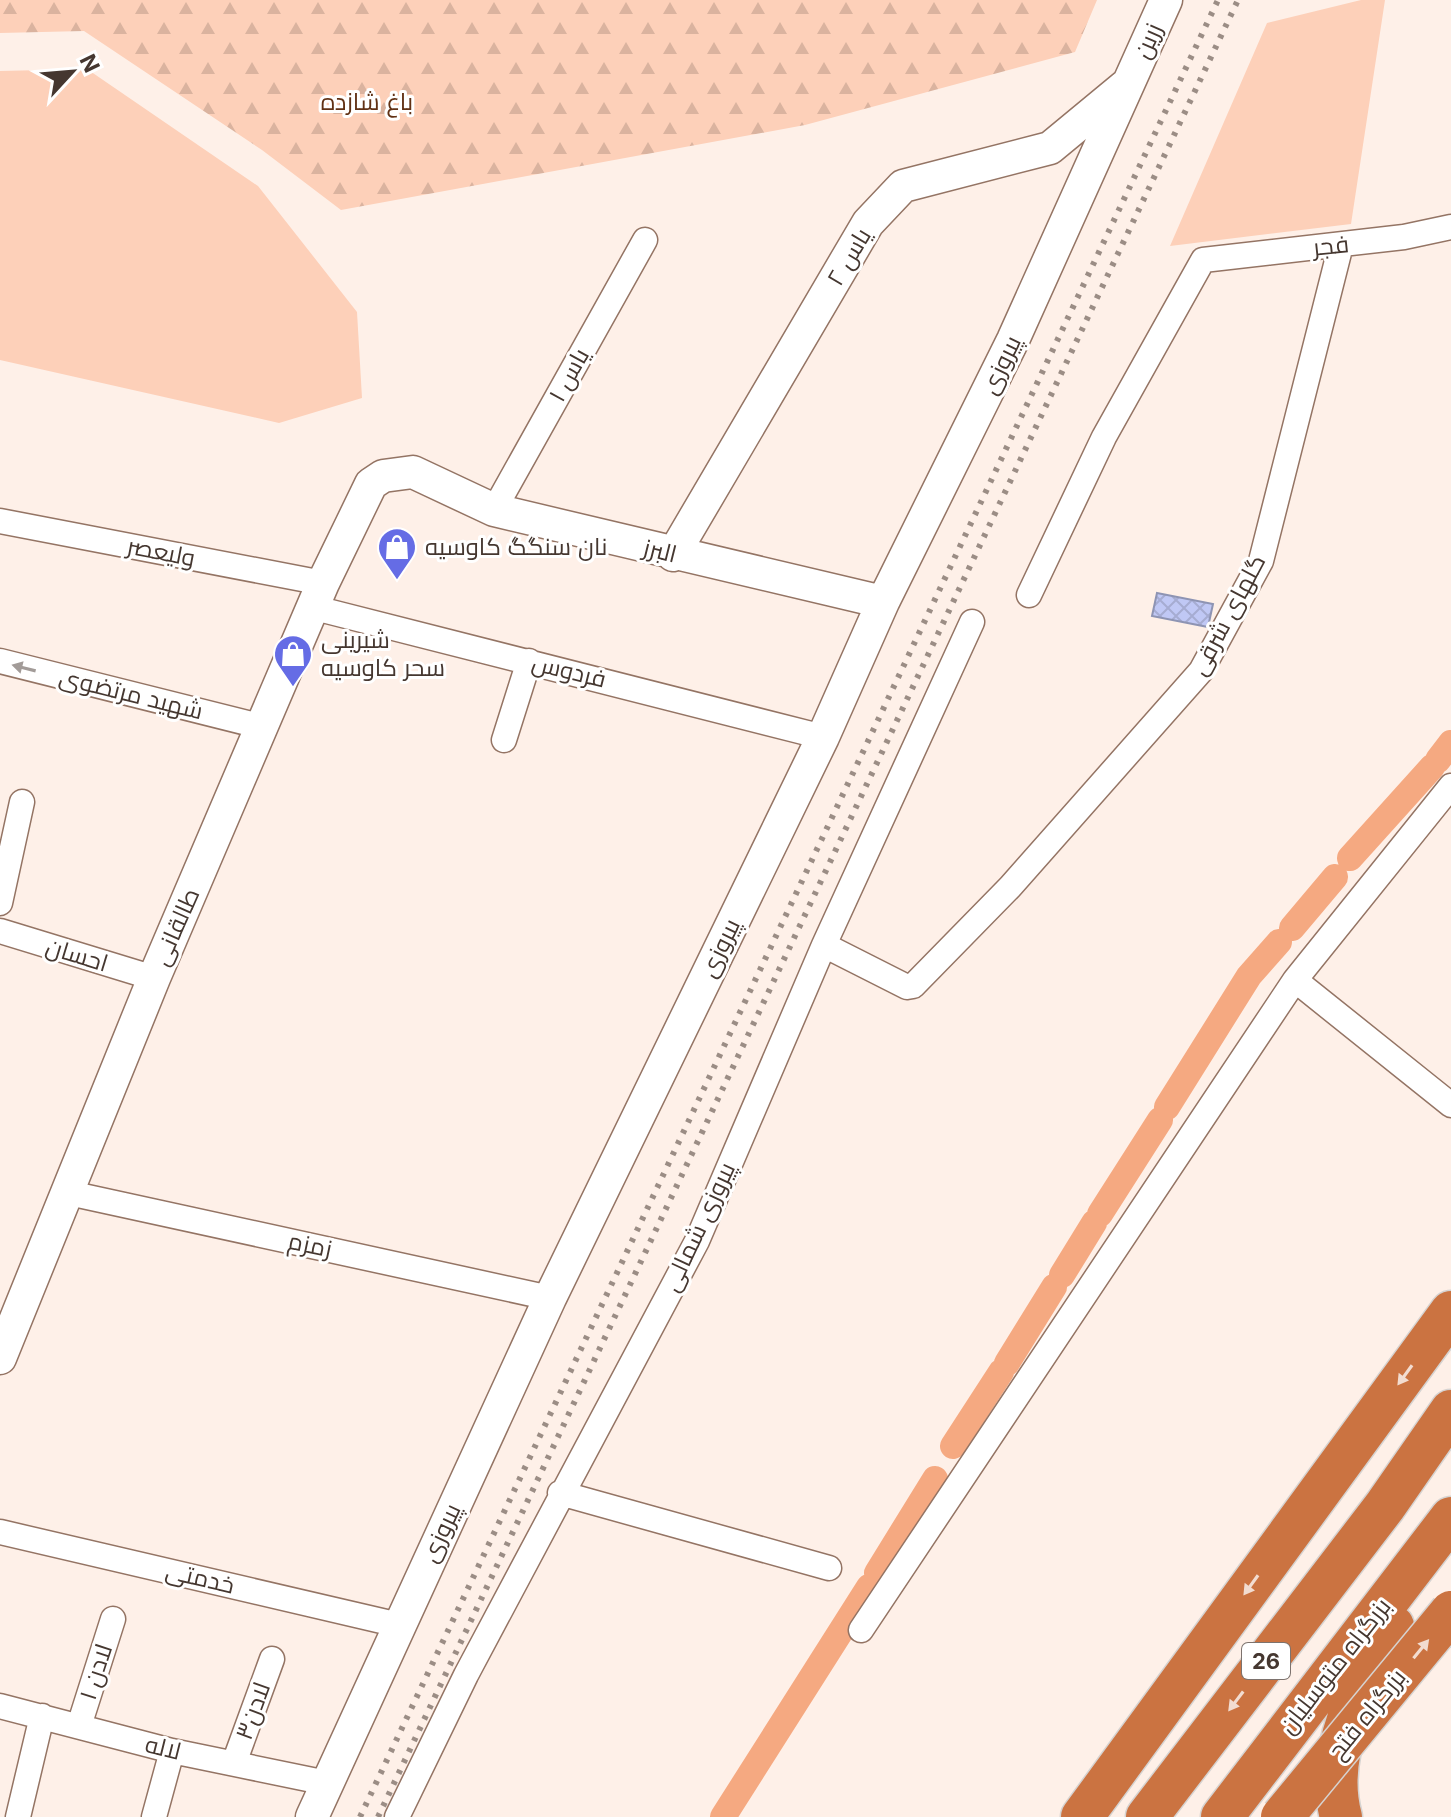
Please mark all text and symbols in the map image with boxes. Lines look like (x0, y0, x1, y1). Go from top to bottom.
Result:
street label: زرین (1127, 19, 1168, 63)
north arrow (32, 32, 112, 112)
text: N (75, 50, 105, 76)
park label: باغ شازده (321, 87, 413, 118)
street label: یاس ۲ (820, 222, 877, 291)
street label: فجر (1309, 229, 1350, 262)
street label: پیروزی (974, 330, 1029, 400)
street label: یاس ۱ (542, 342, 595, 407)
shop icon: نان سنگگ کاوسیه (376, 526, 418, 581)
street label: ولیعصر (123, 530, 198, 572)
place label: نان سنگگ کاوسیه (425, 532, 607, 561)
street label: البرز (638, 532, 680, 569)
street label: گلهای شرقی (1184, 550, 1271, 680)
place label: شیرینی سحر کاوسیه (321, 625, 445, 682)
shop icon: شیرینی سحر کاوسیه (272, 633, 314, 688)
street label: فردوس (529, 647, 609, 694)
one-way arrow (12, 661, 37, 673)
street label: شهید مرتضوی (56, 662, 206, 725)
street label: طالقانی (146, 884, 205, 970)
street label: پیروزی (693, 913, 748, 983)
street label: احسان (43, 931, 112, 978)
street label: پیروزی شمالی (656, 1157, 743, 1297)
street label: زمزم (285, 1226, 335, 1265)
one-way arrow (1398, 1365, 1413, 1386)
street label: پیروزی (414, 1498, 469, 1568)
street label: خدمتی (163, 1556, 237, 1599)
one-way arrow (1243, 1574, 1259, 1596)
street label: بزرگراه متوسلیان (1273, 1592, 1397, 1739)
one-way arrow (1412, 1639, 1429, 1659)
street label: لادن ۱ (73, 1640, 118, 1704)
road number: 26 (1242, 1643, 1290, 1679)
street label: بزرگراه فتح (1322, 1663, 1413, 1766)
street label: لادن۳ (229, 1678, 276, 1744)
one-way arrow (1228, 1691, 1244, 1711)
street label: لاله (142, 1729, 184, 1766)

